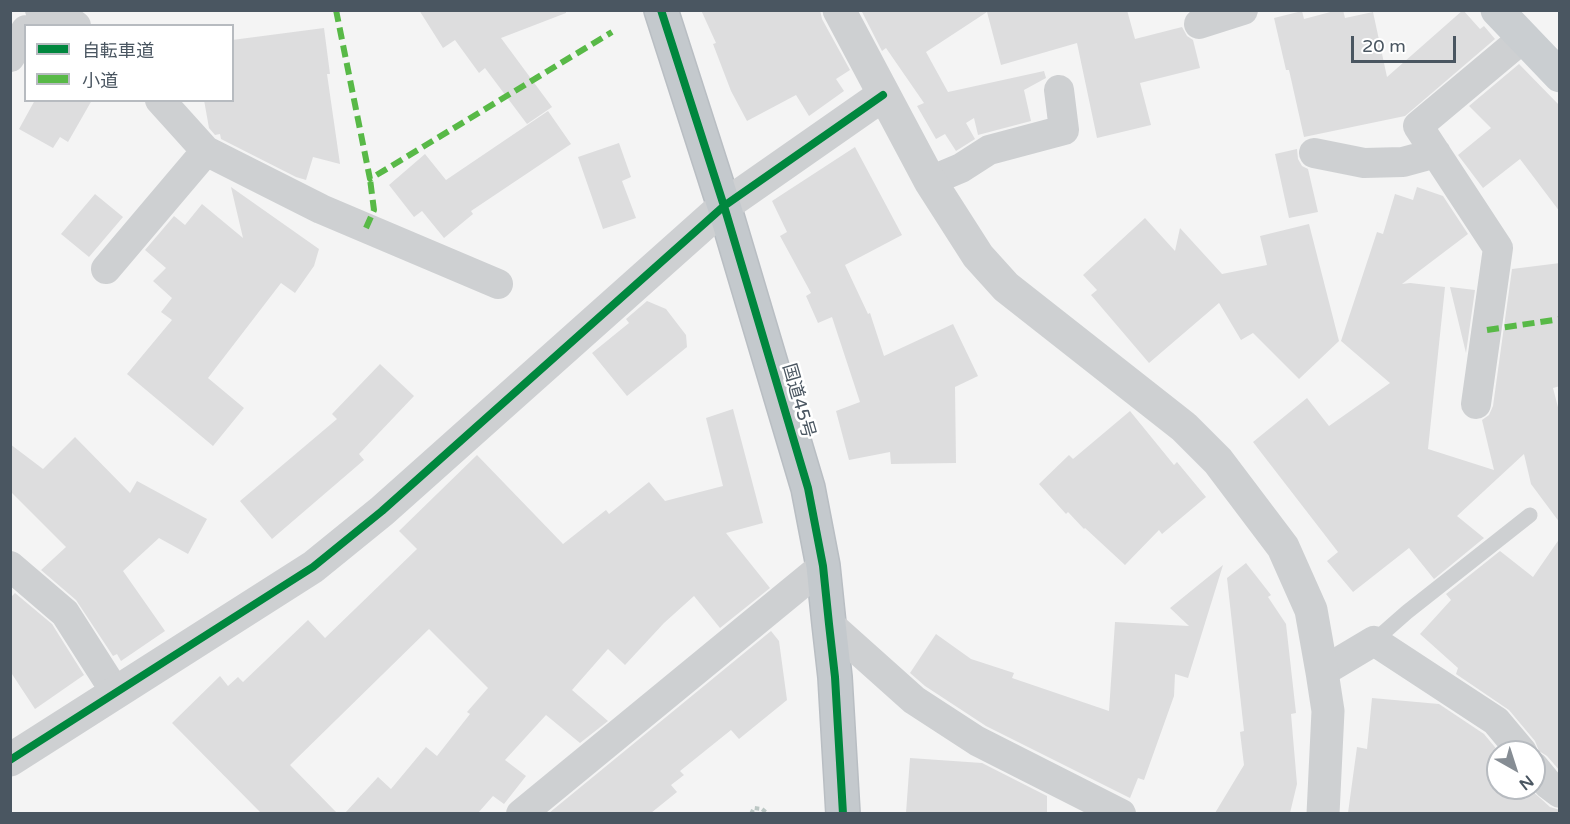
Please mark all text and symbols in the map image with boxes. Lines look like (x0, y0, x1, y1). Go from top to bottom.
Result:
legend (24, 24, 234, 102)
scale bar (1354, 24, 1459, 62)
text: 20 m (1362, 35, 1406, 57)
text: 自転車道 (82, 40, 154, 62)
text: 小道 (82, 70, 118, 92)
street label: 国道45号 (777, 361, 819, 441)
north arrow (1486, 740, 1546, 800)
text: N (1515, 771, 1537, 794)

